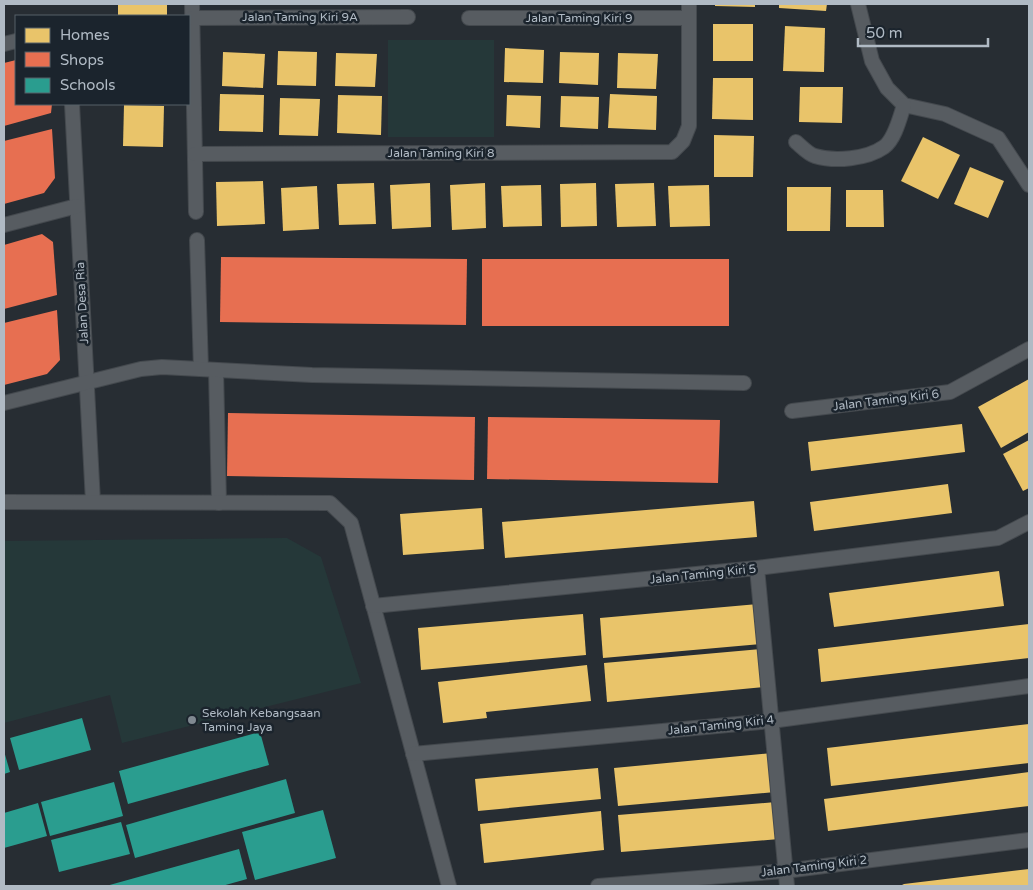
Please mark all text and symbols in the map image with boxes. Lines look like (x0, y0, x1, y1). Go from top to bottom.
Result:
street label: Jalan Taming Kiri 9A (242, 10, 358, 24)
street label: Jalan Taming Kiri 9 (526, 11, 632, 25)
legend (15, 15, 190, 105)
scale bar (858, 15, 988, 47)
text: 50 m (866, 24, 903, 42)
text: Homes (60, 26, 110, 44)
text: Shops (60, 51, 104, 69)
text: Schools (60, 76, 116, 94)
street label: Jalan Taming Kiri 8 (388, 146, 494, 160)
street label: Jalan Desa Ria (73, 262, 91, 344)
street label: Jalan Taming Kiri 6 (832, 387, 940, 413)
street label: Jalan Taming Kiri 5 (649, 561, 757, 587)
place label: Sekolah Kebangsaan Taming Jaya (202, 706, 321, 734)
street label: Jalan Taming Kiri 4 (667, 712, 775, 738)
marker: Sekolah Kebangsaan Taming Jaya (186, 714, 198, 726)
street label: Jalan Taming Kiri 2 (760, 853, 868, 879)

